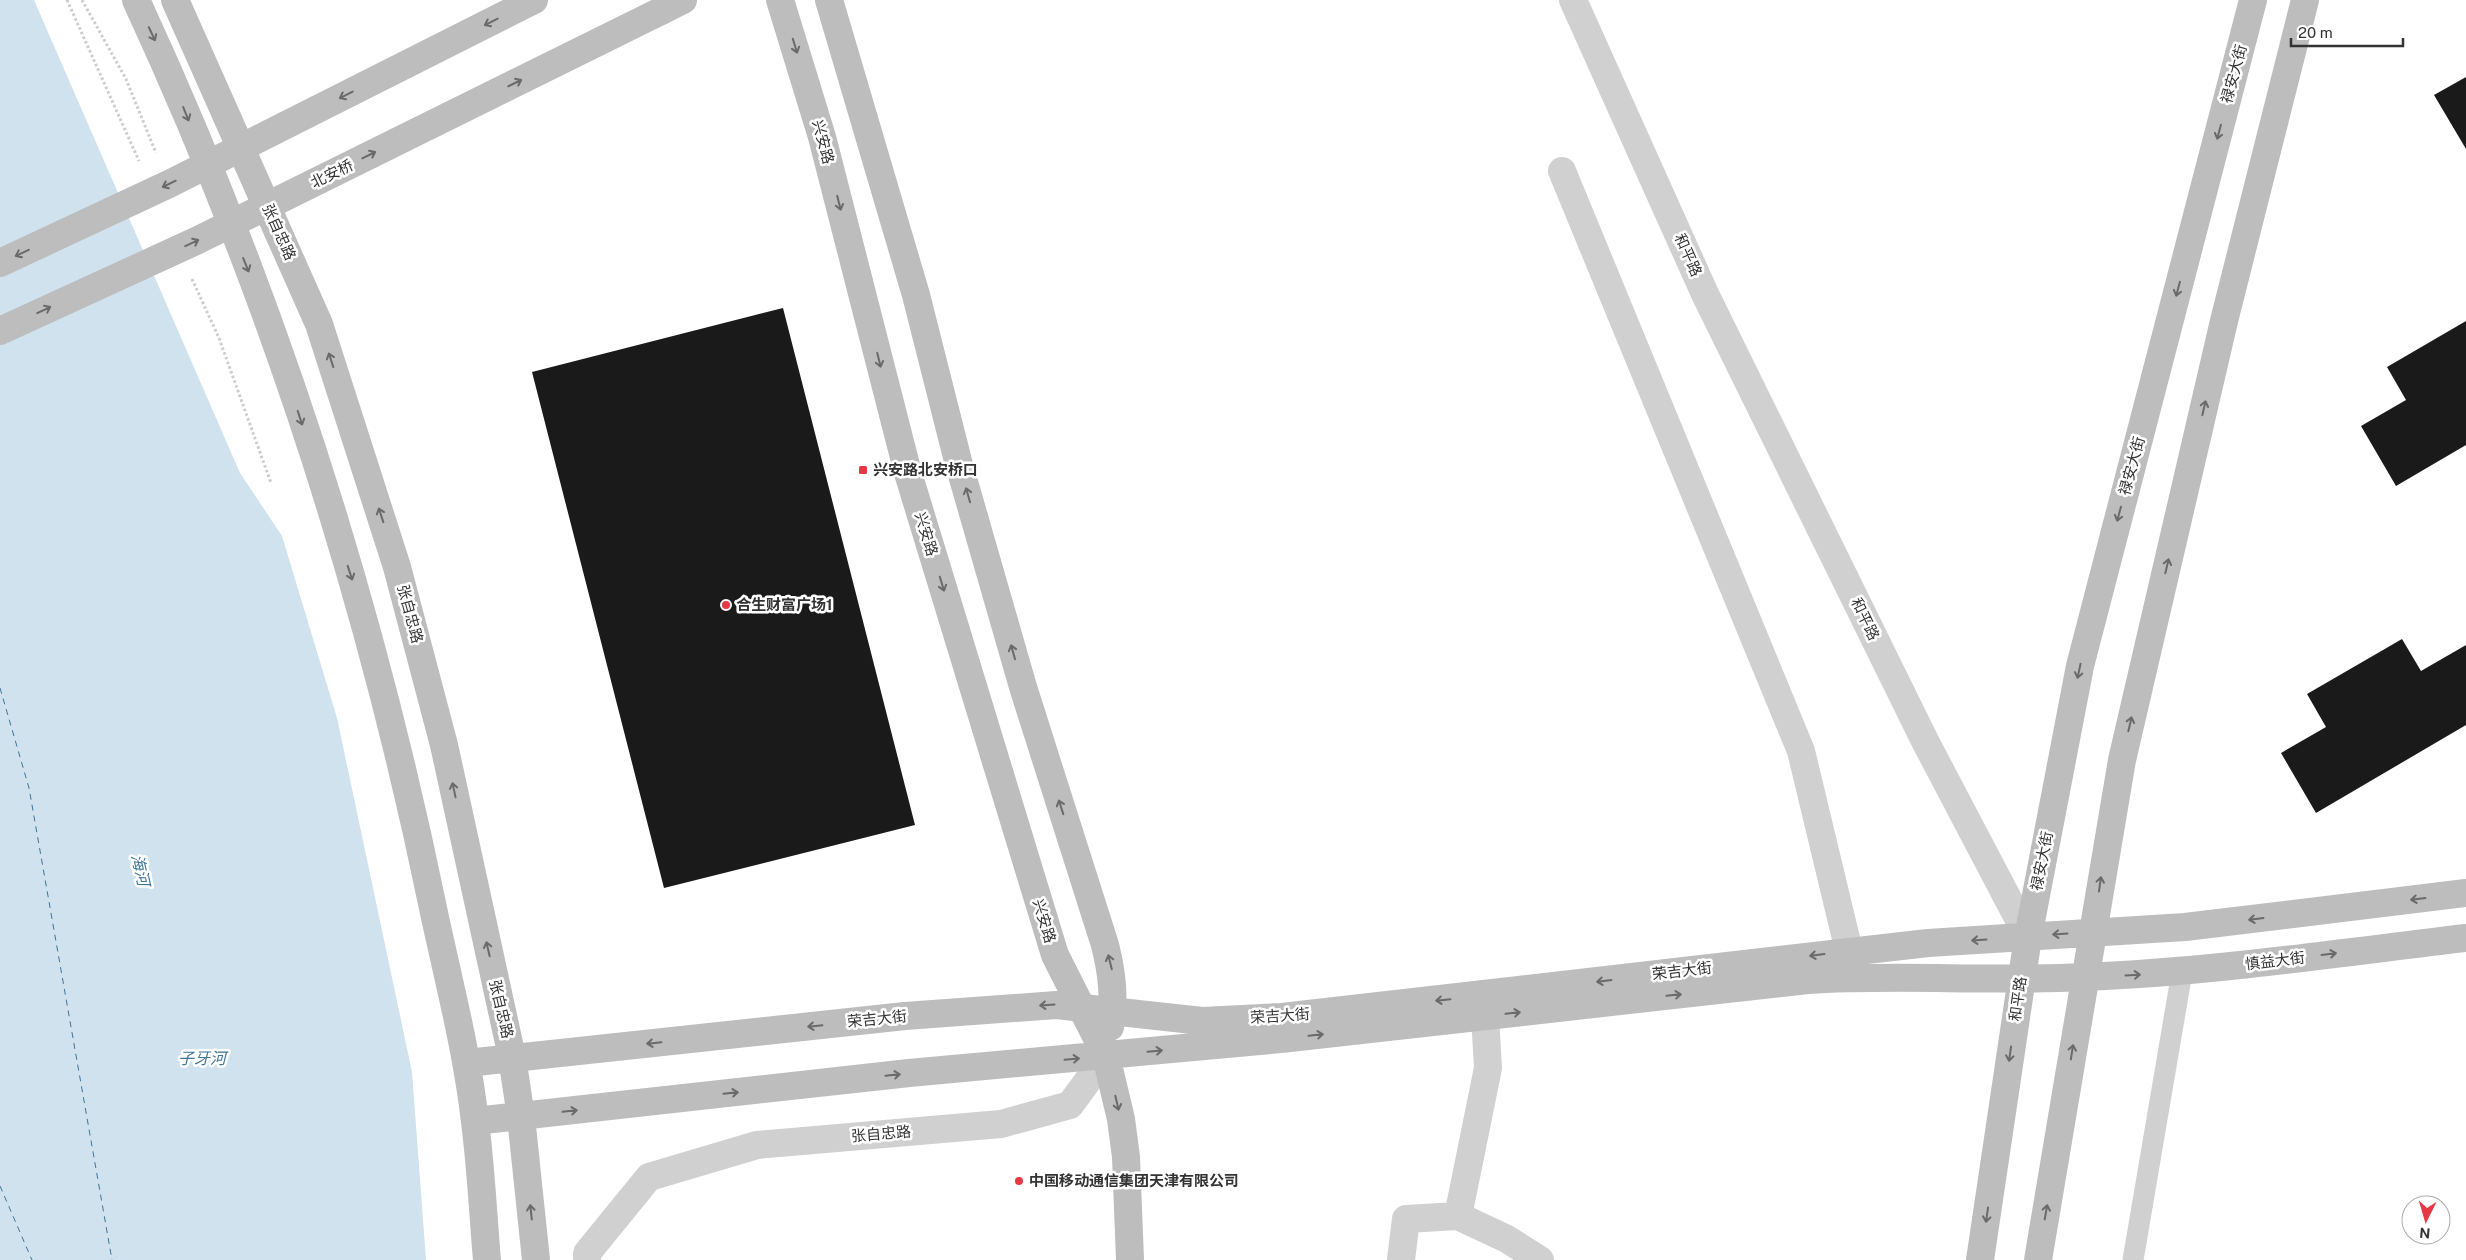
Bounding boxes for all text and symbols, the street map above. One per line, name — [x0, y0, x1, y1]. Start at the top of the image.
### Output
scale bar — [2291, 15, 2404, 47]
one-way arrow — [484, 18, 499, 27]
text: 20 m — [2298, 24, 2333, 41]
one-way arrow — [148, 26, 158, 41]
one-way arrow — [791, 38, 800, 54]
street label: 禄安大街 — [2218, 43, 2249, 105]
one-way arrow — [507, 78, 522, 87]
one-way arrow — [338, 90, 353, 100]
one-way arrow — [182, 106, 191, 121]
street label: 兴安路 — [809, 118, 838, 166]
one-way arrow — [2214, 123, 2223, 139]
one-way arrow — [361, 150, 376, 159]
street label: 北安桥 — [308, 156, 356, 191]
one-way arrow — [162, 179, 177, 189]
one-way arrow — [835, 194, 844, 210]
street label: 张自忠路 — [259, 201, 299, 263]
street label: 和平路 — [1672, 231, 1705, 279]
one-way arrow — [184, 238, 199, 247]
one-way arrow — [15, 248, 30, 258]
one-way arrow — [242, 257, 252, 272]
one-way arrow — [2173, 281, 2182, 297]
one-way arrow — [36, 305, 51, 315]
one-way arrow — [326, 352, 335, 368]
one-way arrow — [875, 352, 884, 368]
one-way arrow — [2200, 400, 2209, 416]
one-way arrow — [296, 410, 306, 426]
street label: 禄安大街 — [2116, 435, 2147, 497]
place label: 兴安路北安桥口 — [873, 461, 978, 478]
marker: 兴安路北安桥口 — [857, 464, 869, 476]
one-way arrow — [963, 488, 973, 504]
one-way arrow — [2114, 506, 2124, 522]
one-way arrow — [375, 507, 385, 523]
street label: 兴安路 — [912, 510, 941, 558]
one-way arrow — [2163, 559, 2172, 575]
one-way arrow — [346, 564, 356, 580]
one-way arrow — [937, 576, 947, 592]
street label: 张自忠路 — [395, 583, 426, 645]
street label: 和平路 — [1848, 595, 1883, 643]
place label: 合生财富广场1 — [736, 596, 832, 613]
marker: 合生财富广场1 — [720, 599, 732, 611]
one-way arrow — [1007, 644, 1017, 660]
one-way arrow — [2074, 663, 2083, 679]
one-way arrow — [2126, 717, 2135, 733]
one-way arrow — [449, 782, 458, 798]
one-way arrow — [1056, 799, 1065, 815]
street label: 禄安大街 — [2027, 830, 2056, 892]
water label: 海河 — [128, 852, 154, 891]
one-way arrow — [2095, 876, 2105, 892]
one-way arrow — [2410, 894, 2426, 904]
street label: 兴安路 — [1030, 897, 1059, 945]
one-way arrow — [2249, 914, 2265, 924]
one-way arrow — [2053, 930, 2069, 939]
one-way arrow — [1971, 935, 1987, 944]
one-way arrow — [483, 941, 492, 957]
street label: 慎益大街 — [2244, 948, 2306, 973]
one-way arrow — [2321, 949, 2337, 959]
one-way arrow — [1810, 950, 1826, 960]
one-way arrow — [1105, 954, 1114, 970]
street label: 荣吉大街 — [1651, 958, 1713, 983]
one-way arrow — [2124, 970, 2140, 979]
street label: 和平路 — [2006, 975, 2029, 1022]
one-way arrow — [1596, 976, 1612, 986]
street label: 张自忠路 — [486, 978, 517, 1040]
one-way arrow — [1666, 990, 1682, 1000]
one-way arrow — [1435, 995, 1451, 1005]
one-way arrow — [1039, 1001, 1055, 1010]
street label: 荣吉大街 — [1249, 1005, 1310, 1026]
street label: 荣吉大街 — [846, 1007, 908, 1030]
one-way arrow — [1504, 1008, 1520, 1018]
one-way arrow — [808, 1021, 824, 1031]
one-way arrow — [1308, 1030, 1324, 1040]
one-way arrow — [646, 1038, 662, 1048]
one-way arrow — [2068, 1044, 2078, 1060]
one-way arrow — [1146, 1046, 1162, 1056]
one-way arrow — [2005, 1046, 2015, 1062]
water label: 子牙河 — [178, 1049, 229, 1068]
one-way arrow — [1064, 1054, 1080, 1063]
one-way arrow — [884, 1070, 900, 1080]
one-way arrow — [723, 1088, 739, 1098]
one-way arrow — [1113, 1095, 1122, 1111]
one-way arrow — [561, 1106, 577, 1116]
street label: 张自忠路 — [850, 1122, 912, 1145]
place label: 中国移动通信集团天津有限公司 — [1029, 1172, 1239, 1189]
marker: 中国移动通信集团天津有限公司 — [1013, 1175, 1025, 1187]
north arrow — [2401, 1195, 2451, 1245]
one-way arrow — [526, 1204, 536, 1220]
one-way arrow — [2042, 1204, 2052, 1220]
one-way arrow — [1982, 1207, 1992, 1223]
text: N — [2419, 1225, 2431, 1241]

